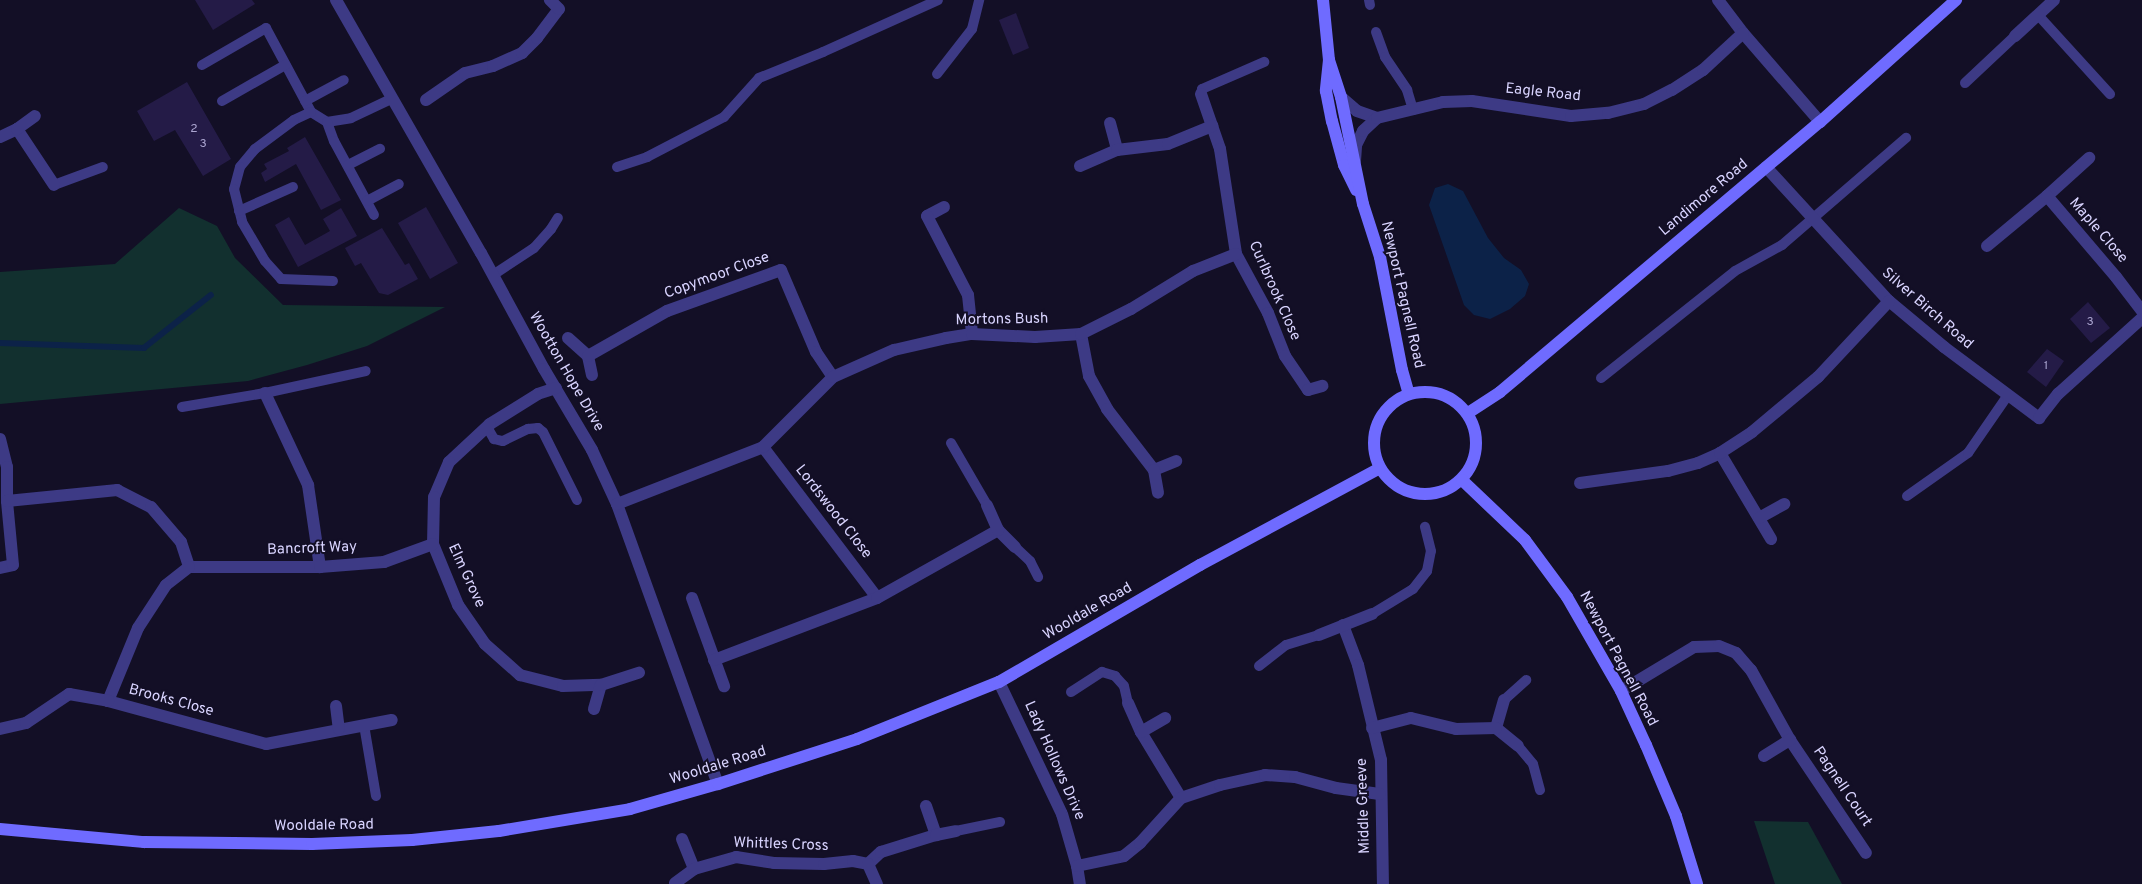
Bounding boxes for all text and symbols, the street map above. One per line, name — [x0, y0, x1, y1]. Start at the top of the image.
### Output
street label: Eagle Road — [1504, 80, 1582, 106]
house number: 2 — [190, 123, 198, 137]
house number: 3 — [199, 138, 207, 152]
street label: Landimore Road — [1656, 156, 1752, 240]
street label: Maple Close — [2065, 195, 2131, 267]
street label: Newport Pagnell Road — [1376, 220, 1428, 370]
street label: Curlbrook Close — [1244, 238, 1304, 344]
street label: Copymoor Close — [662, 249, 772, 303]
street label: Silver Birch Road — [1878, 264, 1976, 354]
street label: Wootton Hope Drive — [524, 309, 608, 435]
street label: Mortons Bush — [955, 310, 1049, 330]
house number: 3 — [2086, 316, 2094, 330]
house number: 1 — [2044, 360, 2048, 374]
street label: Lordswood Close — [791, 462, 875, 562]
street label: Bancroft Way — [267, 538, 357, 560]
street label: Elm Grove — [443, 541, 489, 611]
street label: Wooldale Road — [1040, 579, 1136, 645]
street label: Newport Pagnell Road — [1575, 588, 1661, 730]
street label: Brooks Close — [126, 681, 216, 721]
street label: Lady Hollows Drive — [1020, 699, 1088, 823]
street label: Wooldale Road — [668, 743, 768, 789]
street label: Pagnell Court — [1809, 744, 1875, 830]
street label: Middle Greeve — [1353, 758, 1375, 854]
street label: Wooldale Road — [274, 816, 374, 836]
street label: Whittles Cross — [733, 834, 829, 856]

